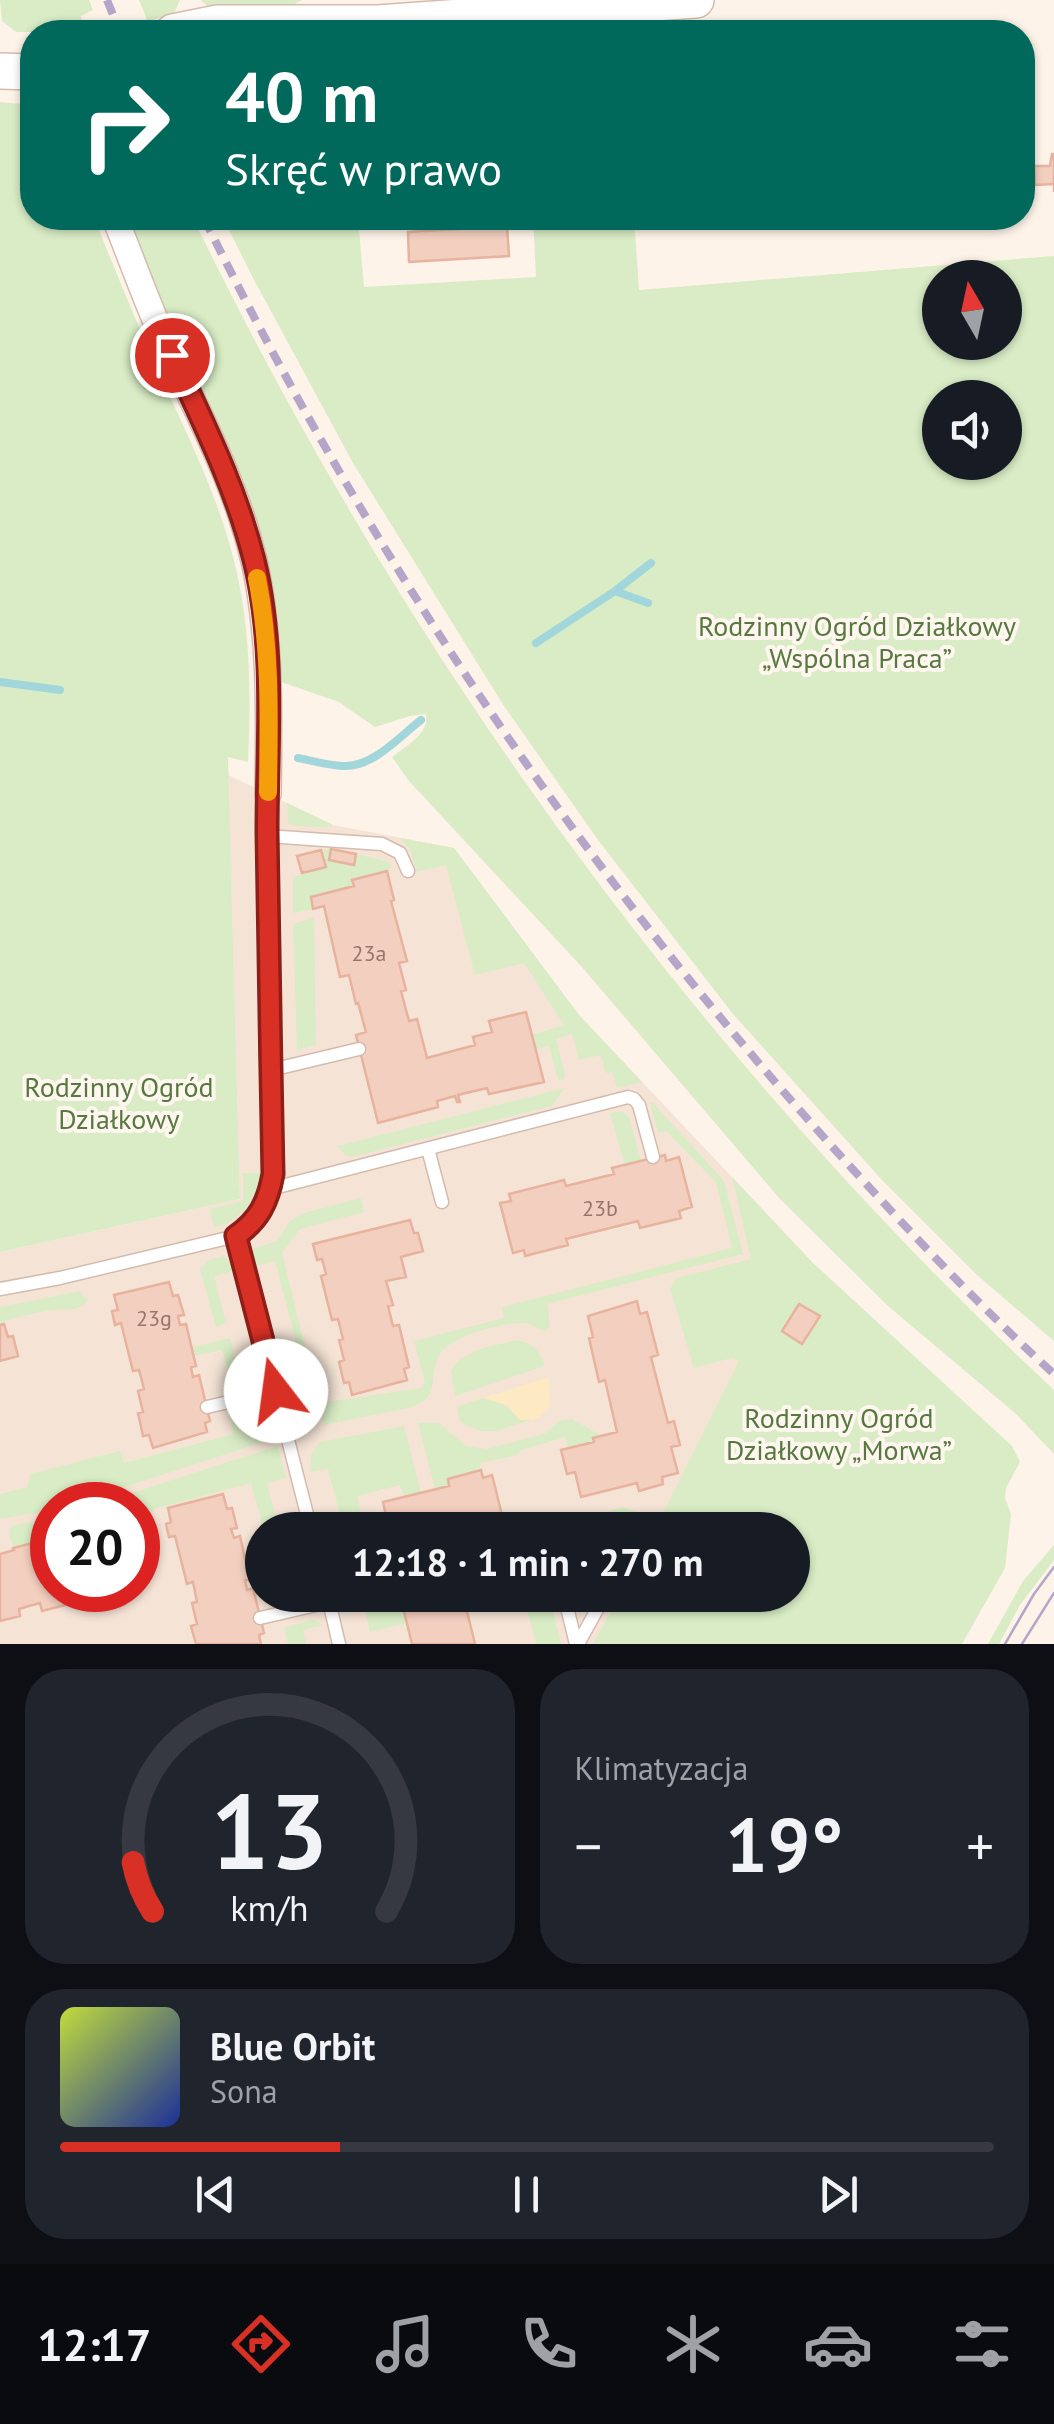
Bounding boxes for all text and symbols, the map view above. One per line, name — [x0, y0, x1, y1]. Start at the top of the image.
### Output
text: 40 m — [225, 51, 378, 141]
icon: right — [60, 60, 190, 190]
text: Skręć w prawo — [225, 139, 502, 197]
north arrow — [922, 260, 1022, 360]
map controls — [922, 260, 1022, 480]
pin — [130, 313, 215, 398]
icon: arrive — [145, 328, 200, 383]
button: sound — [922, 380, 1022, 480]
park label: Rodzinny Ogród Działkowy „Wspólna Praca” — [698, 607, 1016, 676]
house number: 23a — [352, 939, 386, 967]
park label: Rodzinny Ogród Działkowy — [24, 1068, 214, 1137]
house number: 23b — [582, 1194, 618, 1222]
house number: 23g — [136, 1304, 172, 1332]
position arrow — [224, 1339, 328, 1443]
park label: Rodzinny Ogród Działkowy „Morwa” — [726, 1399, 952, 1468]
speed limit sign: 20 — [30, 1482, 160, 1612]
text: 12:18 · 1 min · 270 m — [352, 1537, 703, 1586]
text: Klimatyzacja — [575, 1747, 748, 1789]
text: 13 — [211, 1763, 329, 1898]
text: 19° — [725, 1796, 843, 1893]
text: − — [575, 1810, 602, 1881]
text: + — [966, 1810, 994, 1881]
text: km/h — [231, 1885, 309, 1931]
text: Blue Orbit — [210, 2021, 375, 2070]
text: Sona — [210, 2070, 278, 2112]
icon: previous — [188, 2167, 243, 2222]
icon: pause — [499, 2167, 554, 2222]
icon: next — [811, 2167, 866, 2222]
icon: directions — [226, 2309, 296, 2379]
icon: music — [370, 2309, 440, 2379]
icon: phone — [514, 2309, 584, 2379]
icon: climate — [658, 2309, 728, 2379]
icon: car — [803, 2309, 873, 2379]
icon: filters — [947, 2309, 1017, 2379]
text: 12:17 — [37, 2315, 151, 2373]

